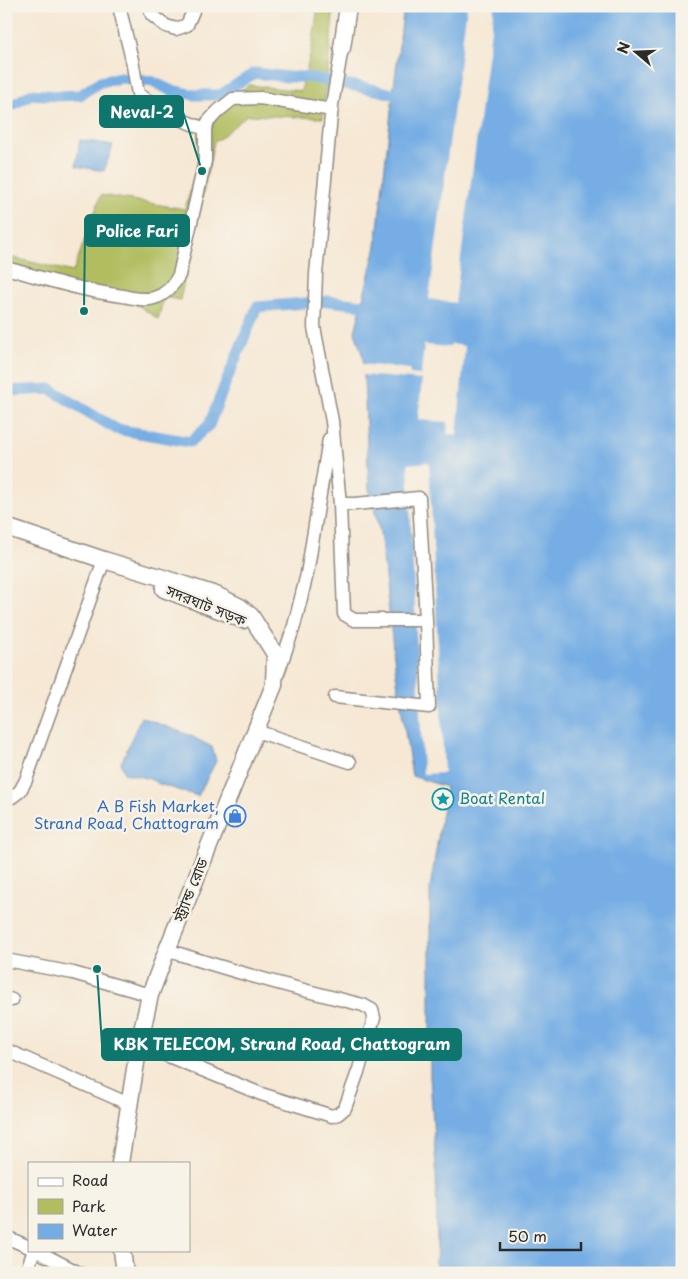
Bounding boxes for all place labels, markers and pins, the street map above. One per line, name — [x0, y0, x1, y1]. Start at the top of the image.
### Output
callout: Neval-2 — [100, 96, 183, 127]
callout: Police Fari — [85, 215, 189, 246]
place label: Boat Rental — [459, 786, 545, 809]
place icon: Boat Rental — [431, 787, 455, 811]
place label: A B Fish Market, Strand Road, Chattogram — [34, 794, 219, 834]
shop icon: A B Fish Market, Strand Road, Chattogram — [223, 804, 247, 828]
callout: KBK TELECOM, Strand Road, Chattogram — [102, 1029, 461, 1060]

